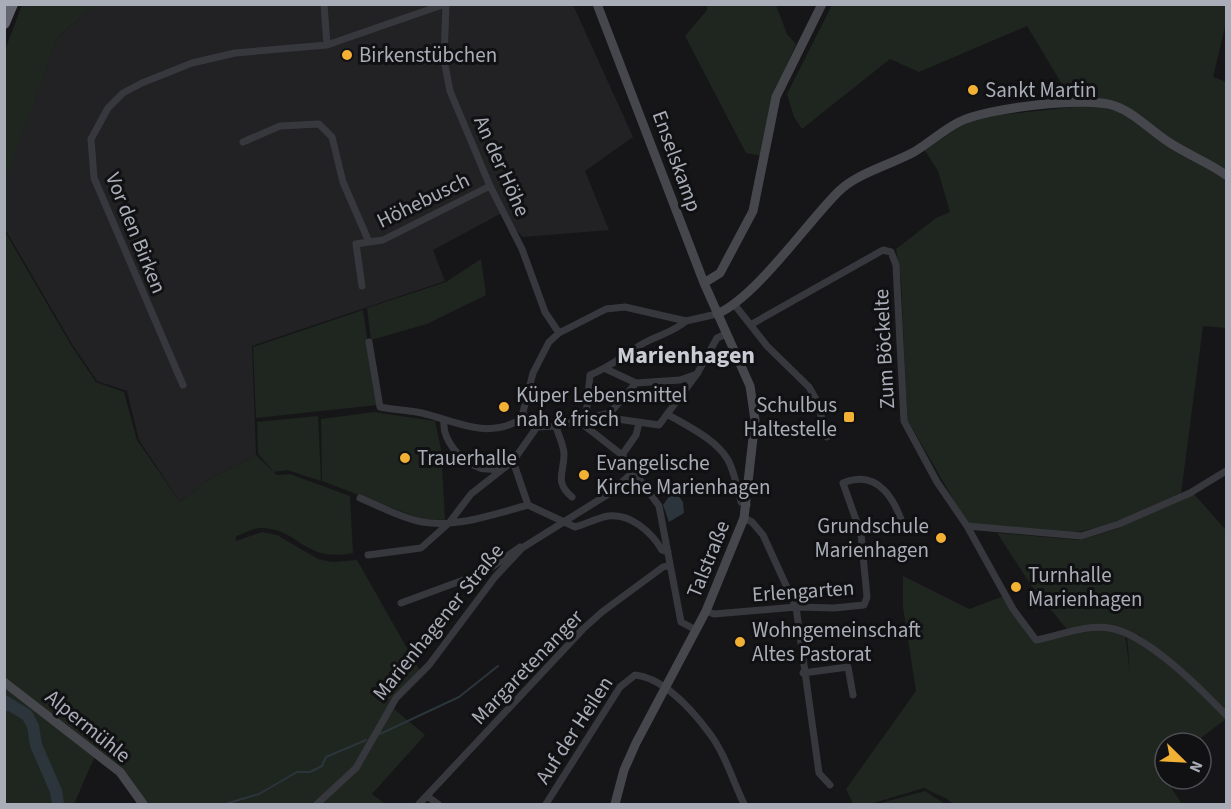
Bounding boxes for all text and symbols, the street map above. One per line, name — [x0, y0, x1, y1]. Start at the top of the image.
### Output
place label: Birkenstübchen — [359, 40, 497, 70]
marker: Birkenstübchen — [340, 48, 354, 62]
place label: Sankt Martin — [985, 75, 1096, 105]
marker: Sankt Martin — [966, 83, 980, 97]
street label: Enselskamp — [645, 106, 709, 216]
street label: An der Höhe — [466, 111, 538, 221]
street label: Höhebusch — [372, 165, 474, 235]
street label: Vor den Birken — [98, 168, 174, 298]
street label: Zum Böckelte — [866, 288, 902, 410]
district label: Marienhagen — [617, 338, 755, 373]
place label: Küper Lebensmittel nah & frisch — [516, 380, 687, 434]
place label: Schulbus Haltestelle — [743, 390, 837, 444]
marker: Küper Lebensmittel nah & frisch — [497, 400, 511, 414]
marker: Schulbus Haltestelle — [842, 410, 856, 424]
place label: Trauerhalle — [417, 443, 517, 473]
place label: Evangelische Kirche Marienhagen — [596, 448, 770, 502]
marker: Trauerhalle — [398, 451, 412, 465]
marker: Evangelische Kirche Marienhagen — [577, 468, 591, 482]
place label: Grundschule Marienhagen — [815, 511, 929, 565]
street label: Talstraße — [679, 516, 737, 602]
marker: Grundschule Marienhagen — [934, 531, 948, 545]
street label: Marienhagener Straße — [365, 537, 511, 707]
place label: Turnhalle Marienhagen — [1028, 560, 1142, 614]
street label: Erlengarten — [751, 572, 855, 610]
marker: Turnhalle Marienhagen — [1009, 580, 1023, 594]
street label: Margaretenanger — [464, 602, 590, 731]
place label: Wohngemeinschaft Altes Pastorat — [752, 615, 921, 669]
marker: Wohngemeinschaft Altes Pastorat — [733, 635, 747, 649]
street label: Auf der Heilen — [528, 670, 620, 790]
street label: Alpermühle — [39, 682, 137, 770]
north arrow — [1153, 731, 1213, 791]
text: N — [1184, 757, 1208, 776]

